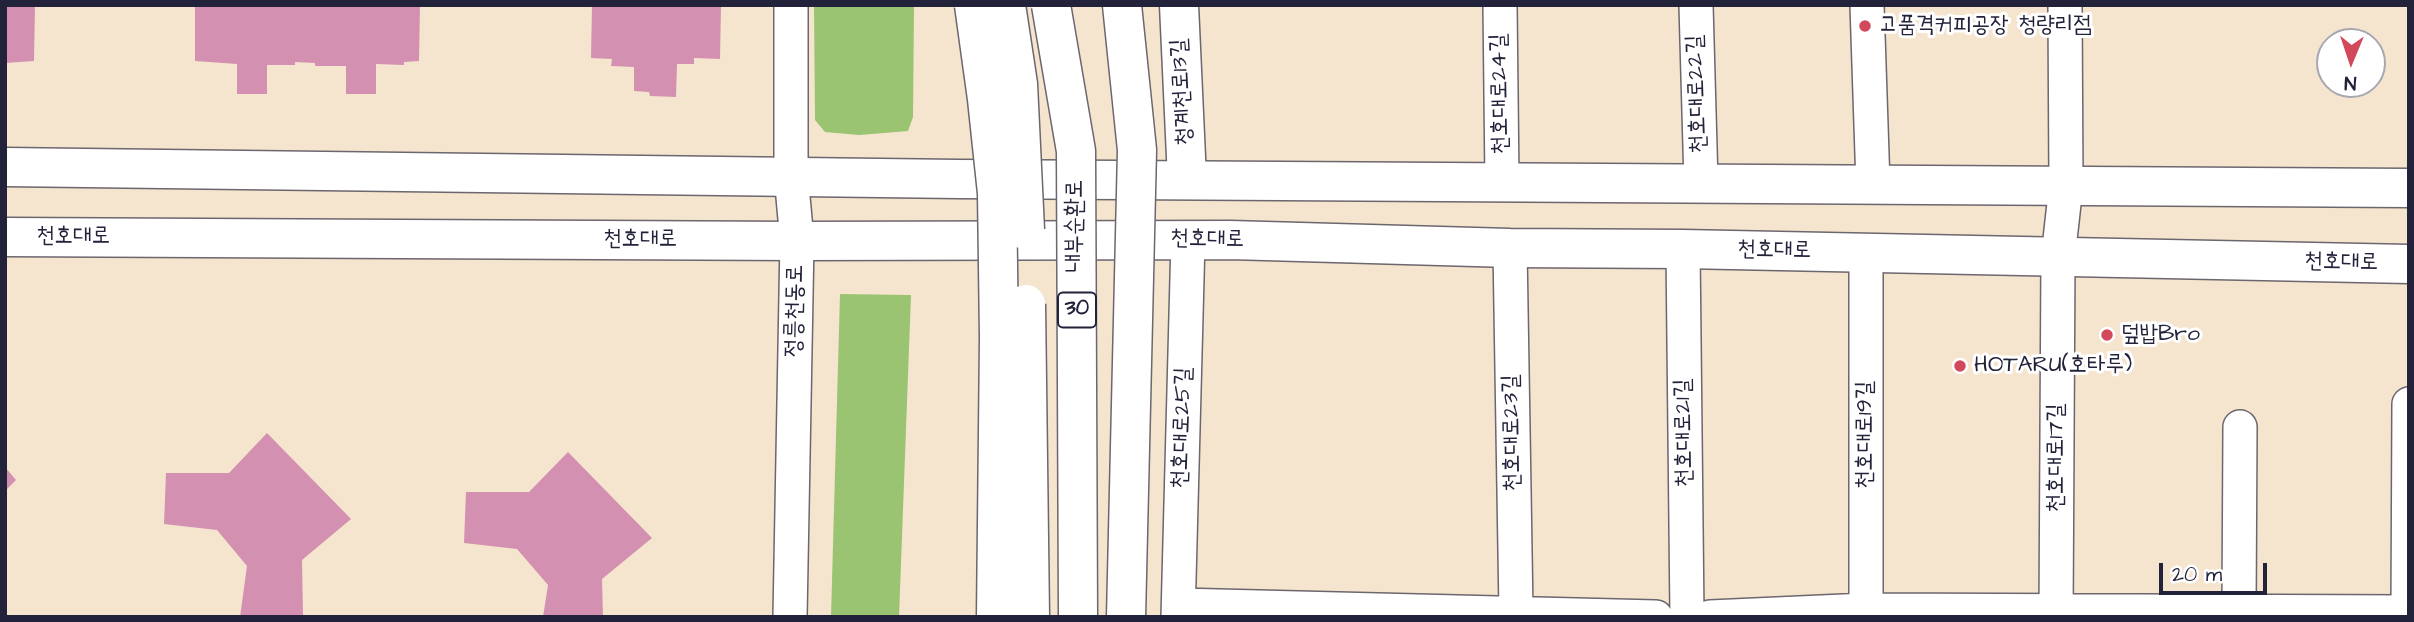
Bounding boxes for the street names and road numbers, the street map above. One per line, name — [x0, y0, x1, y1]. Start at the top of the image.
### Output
street label: 천호대로24길 — [1486, 33, 1516, 155]
street label: 천호대로22길 — [1682, 34, 1714, 154]
street label: 청계천로13길 — [1166, 38, 1200, 146]
street label: 내부순환로 — [1062, 180, 1090, 272]
street label: 천호대로 — [36, 223, 110, 251]
street label: 천호대로 — [603, 226, 677, 254]
street label: 천호대로 — [1170, 226, 1244, 254]
street label: 천호대로 — [1737, 237, 1811, 265]
street label: 천호대로 — [2304, 249, 2378, 277]
street label: 정릉천동로 — [781, 264, 811, 358]
road number: 30 — [1058, 292, 1096, 328]
street label: 천호대로25길 — [1167, 367, 1199, 489]
street label: 천호대로23길 — [1498, 374, 1528, 492]
street label: 천호대로21길 — [1670, 378, 1700, 488]
street label: 천호대로19길 — [1852, 381, 1880, 489]
street label: 천호대로17길 — [2043, 403, 2071, 513]

